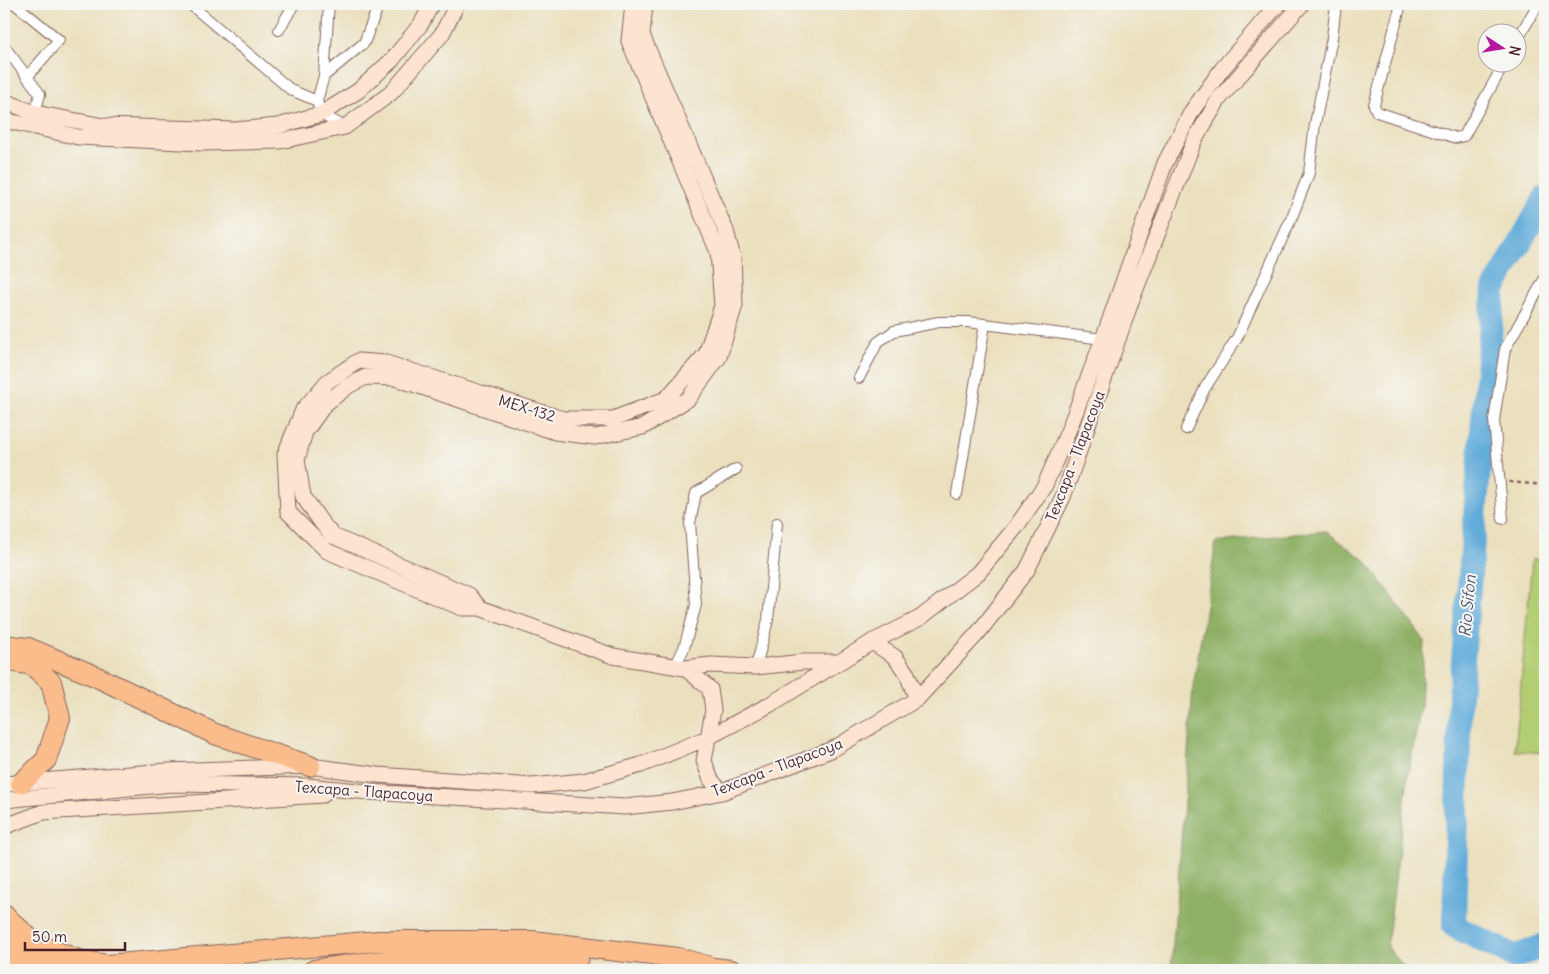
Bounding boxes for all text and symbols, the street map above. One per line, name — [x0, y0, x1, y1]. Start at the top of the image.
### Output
north arrow — [1476, 22, 1526, 72]
text: N — [1505, 44, 1525, 57]
street label: Texcapa - Tlapacoya — [1041, 388, 1109, 524]
street label: MEX-132 — [496, 390, 558, 426]
water label: Rio Sifon — [1454, 573, 1480, 638]
street label: Texcapa - Tlapacoya — [709, 733, 845, 801]
street label: Texcapa - Tlapacoya — [294, 777, 434, 805]
scale bar — [25, 919, 125, 951]
text: 50 m — [32, 927, 67, 946]

